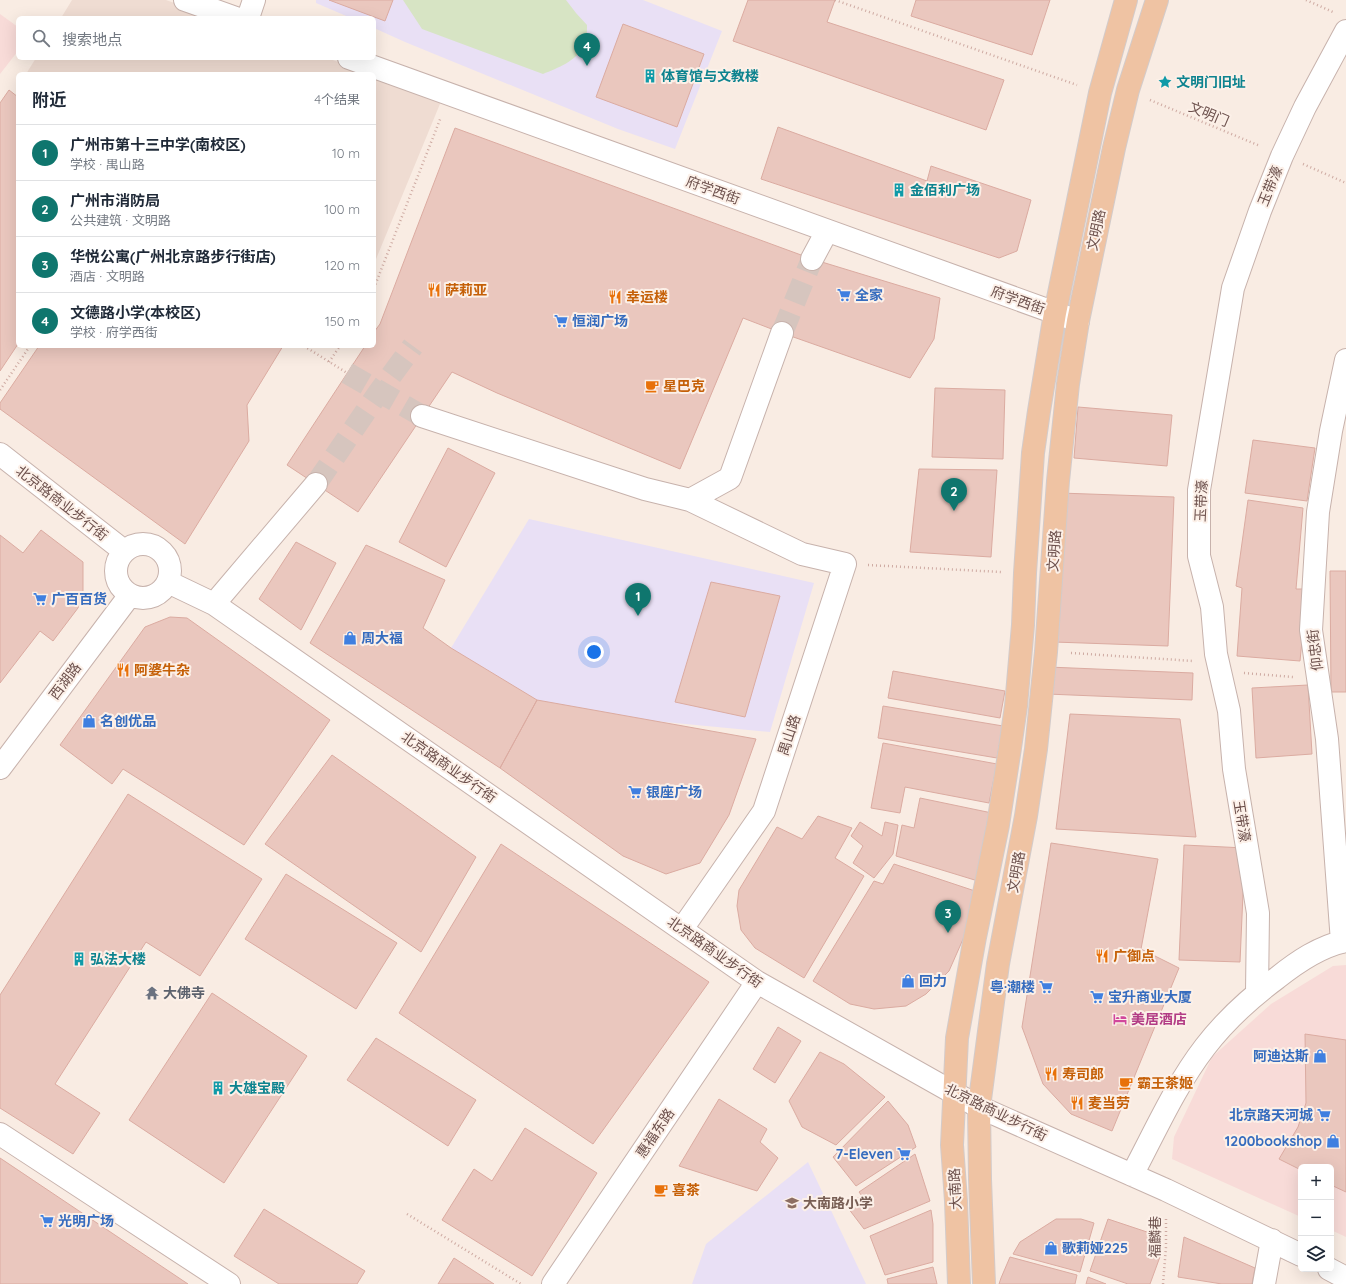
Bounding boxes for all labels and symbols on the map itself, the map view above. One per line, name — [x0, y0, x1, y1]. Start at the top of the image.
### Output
pin: 4 — [574, 33, 600, 66]
place label: 体育馆与文教楼 — [661, 67, 759, 85]
building icon: 体育馆与文教楼 — [642, 68, 658, 84]
place label: 文明门旧址 — [1176, 73, 1246, 91]
place icon: 文明门旧址 — [1157, 74, 1173, 90]
street label: 文明门 — [1186, 98, 1232, 130]
street label: 玉带濠 — [1254, 163, 1286, 209]
street label: 府学西街 — [684, 172, 742, 208]
place label: 金佰利广场 — [910, 181, 980, 199]
building icon: 金佰利广场 — [891, 182, 907, 198]
street label: 文明路 — [1083, 208, 1109, 252]
place label: 萨莉亚 — [445, 281, 487, 299]
restaurant icon: 萨莉亚 — [426, 282, 442, 298]
street label: 府学西街 — [989, 282, 1047, 318]
place label: 全家 — [855, 286, 883, 304]
supermarket icon: 全家 — [836, 287, 852, 303]
place label: 幸运楼 — [626, 288, 668, 306]
restaurant icon: 幸运楼 — [607, 289, 623, 305]
place label: 恒润广场 — [572, 312, 628, 330]
supermarket icon: 恒润广场 — [553, 313, 569, 329]
place label: 星巴克 — [663, 377, 705, 395]
cafe icon: 星巴克 — [644, 378, 660, 394]
street label: 北京路商业步行街 — [12, 461, 112, 545]
pin: 2 — [941, 478, 967, 511]
street label: 玉带濠 — [1191, 480, 1211, 522]
street label: 文明路 — [1044, 529, 1064, 573]
pin: 1 — [625, 583, 651, 616]
place label: 广百百货 — [51, 590, 107, 608]
supermarket icon: 广百百货 — [32, 591, 48, 607]
street label: 仰忠街 — [1304, 628, 1326, 672]
place label: 周大福 — [361, 629, 403, 647]
shop icon: 周大福 — [342, 630, 358, 646]
your location — [584, 642, 604, 662]
street label: 西湖路 — [45, 659, 85, 703]
place label: 阿婆牛杂 — [134, 661, 190, 679]
restaurant icon: 阿婆牛杂 — [115, 662, 131, 678]
place label: 名创优品 — [100, 712, 156, 730]
street label: 禺山路 — [774, 712, 804, 758]
shop icon: 名创优品 — [81, 713, 97, 729]
street label: 北京路商业步行街 — [398, 728, 500, 806]
place label: 银座广场 — [646, 783, 702, 801]
supermarket icon: 银座广场 — [627, 784, 643, 800]
street label: 玉带濠 — [1230, 799, 1254, 843]
street label: 文明路 — [1003, 850, 1029, 894]
pin: 3 — [935, 900, 961, 933]
street label: 北京路商业步行街 — [664, 913, 766, 991]
place label: 广御点 — [1113, 947, 1155, 965]
restaurant icon: 广御点 — [1094, 948, 1110, 964]
place label: 弘法大楼 — [90, 950, 146, 968]
building icon: 弘法大楼 — [71, 951, 87, 967]
place label: 回力 — [919, 972, 947, 990]
shop icon: 回力 — [900, 973, 916, 989]
place label: 粤·潮楼 — [990, 978, 1035, 996]
supermarket icon: 粤·潮楼 — [1038, 979, 1054, 995]
place label: 大佛寺 — [163, 984, 205, 1002]
temple icon: 大佛寺 — [144, 985, 160, 1001]
place label: 宝升商业大厦 — [1108, 988, 1192, 1006]
supermarket icon: 宝升商业大厦 — [1089, 989, 1105, 1005]
place label: 美居酒店 — [1131, 1010, 1187, 1028]
hotel icon: 美居酒店 — [1112, 1011, 1128, 1027]
place label: 阿迪达斯 — [1253, 1047, 1309, 1065]
shop icon: 阿迪达斯 — [1312, 1048, 1328, 1064]
place label: 寿司郎 — [1062, 1065, 1104, 1083]
restaurant icon: 寿司郎 — [1043, 1066, 1059, 1082]
place label: 霸王茶姬 — [1137, 1074, 1193, 1092]
cafe icon: 霸王茶姬 — [1118, 1075, 1134, 1091]
place label: 大雄宝殿 — [229, 1079, 285, 1097]
street label: 北京路商业步行街 — [942, 1079, 1050, 1145]
building icon: 大雄宝殿 — [210, 1080, 226, 1096]
place label: 麦当劳 — [1088, 1094, 1130, 1112]
restaurant icon: 麦当劳 — [1069, 1095, 1085, 1111]
street label: 惠福东路 — [632, 1105, 678, 1161]
place label: 北京路天河城 — [1229, 1106, 1313, 1124]
supermarket icon: 北京路天河城 — [1316, 1107, 1332, 1123]
place label: 1200bookshop — [1225, 1132, 1322, 1150]
shop icon: 1200bookshop — [1325, 1133, 1341, 1149]
place label: 7-Eleven — [836, 1145, 893, 1163]
supermarket icon: 7-Eleven — [896, 1146, 912, 1162]
street label: 大南路 — [945, 1168, 965, 1210]
place label: 喜茶 — [672, 1181, 700, 1199]
cafe icon: 喜茶 — [653, 1182, 669, 1198]
place label: 大南路小学 — [803, 1194, 873, 1212]
school or university icon: 大南路小学 — [784, 1195, 800, 1211]
place label: 光明广场 — [58, 1212, 114, 1230]
supermarket icon: 光明广场 — [39, 1213, 55, 1229]
street label: 福麟巷 — [1146, 1216, 1164, 1258]
place label: 歌莉娅225 — [1062, 1239, 1128, 1257]
shop icon: 歌莉娅225 — [1043, 1240, 1059, 1256]

